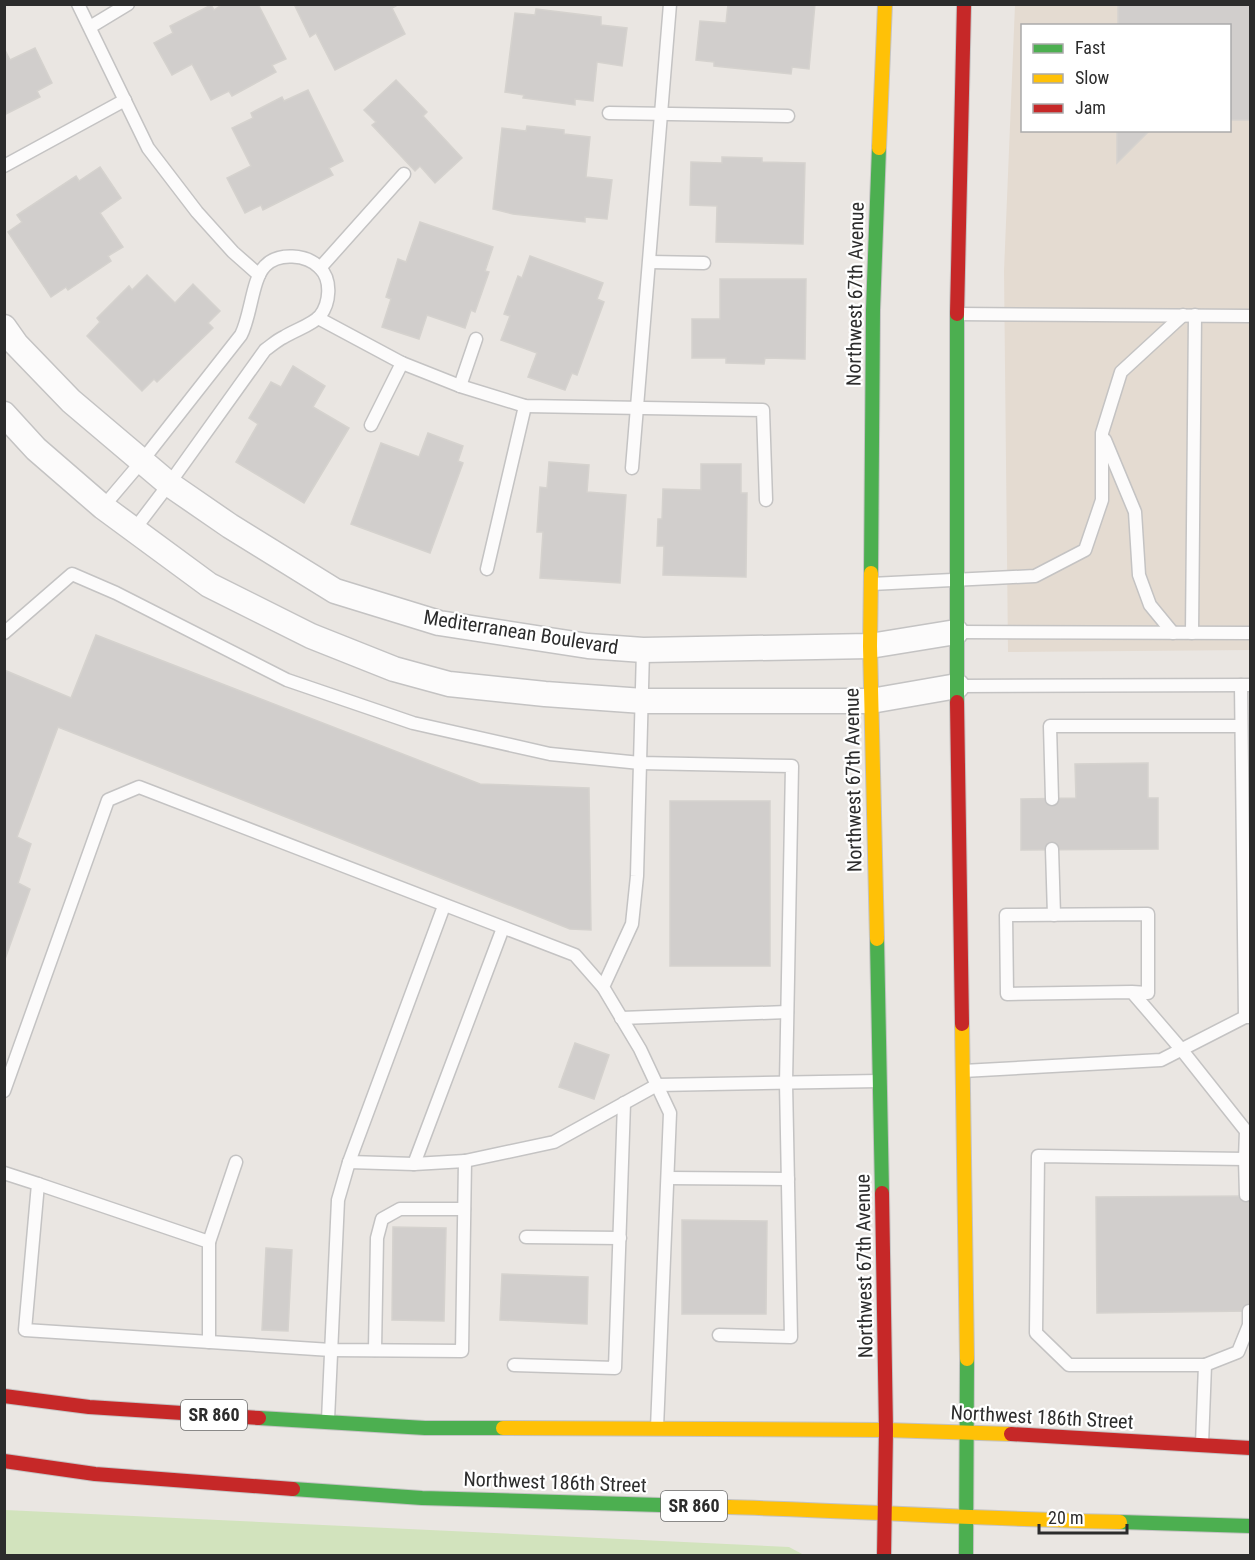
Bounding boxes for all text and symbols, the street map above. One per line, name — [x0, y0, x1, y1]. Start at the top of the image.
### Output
legend — [1021, 24, 1231, 132]
text: Fast — [1075, 37, 1106, 58]
text: Slow — [1075, 67, 1110, 88]
text: Jam — [1075, 97, 1106, 118]
street label: Northwest 67th Avenue — [841, 202, 869, 386]
street label: Mediterranean Boulevard — [422, 605, 620, 659]
street label: Northwest 67th Avenue — [839, 688, 867, 872]
street label: Northwest 67th Avenue — [850, 1174, 878, 1358]
road number: SR 860 — [181, 1400, 247, 1430]
street label: Northwest 186th Street — [950, 1400, 1134, 1434]
street label: Northwest 186th Street — [463, 1467, 647, 1497]
road number: SR 860 — [661, 1491, 727, 1521]
scale bar — [1039, 1497, 1128, 1535]
text: 20 m — [1048, 1507, 1083, 1528]

